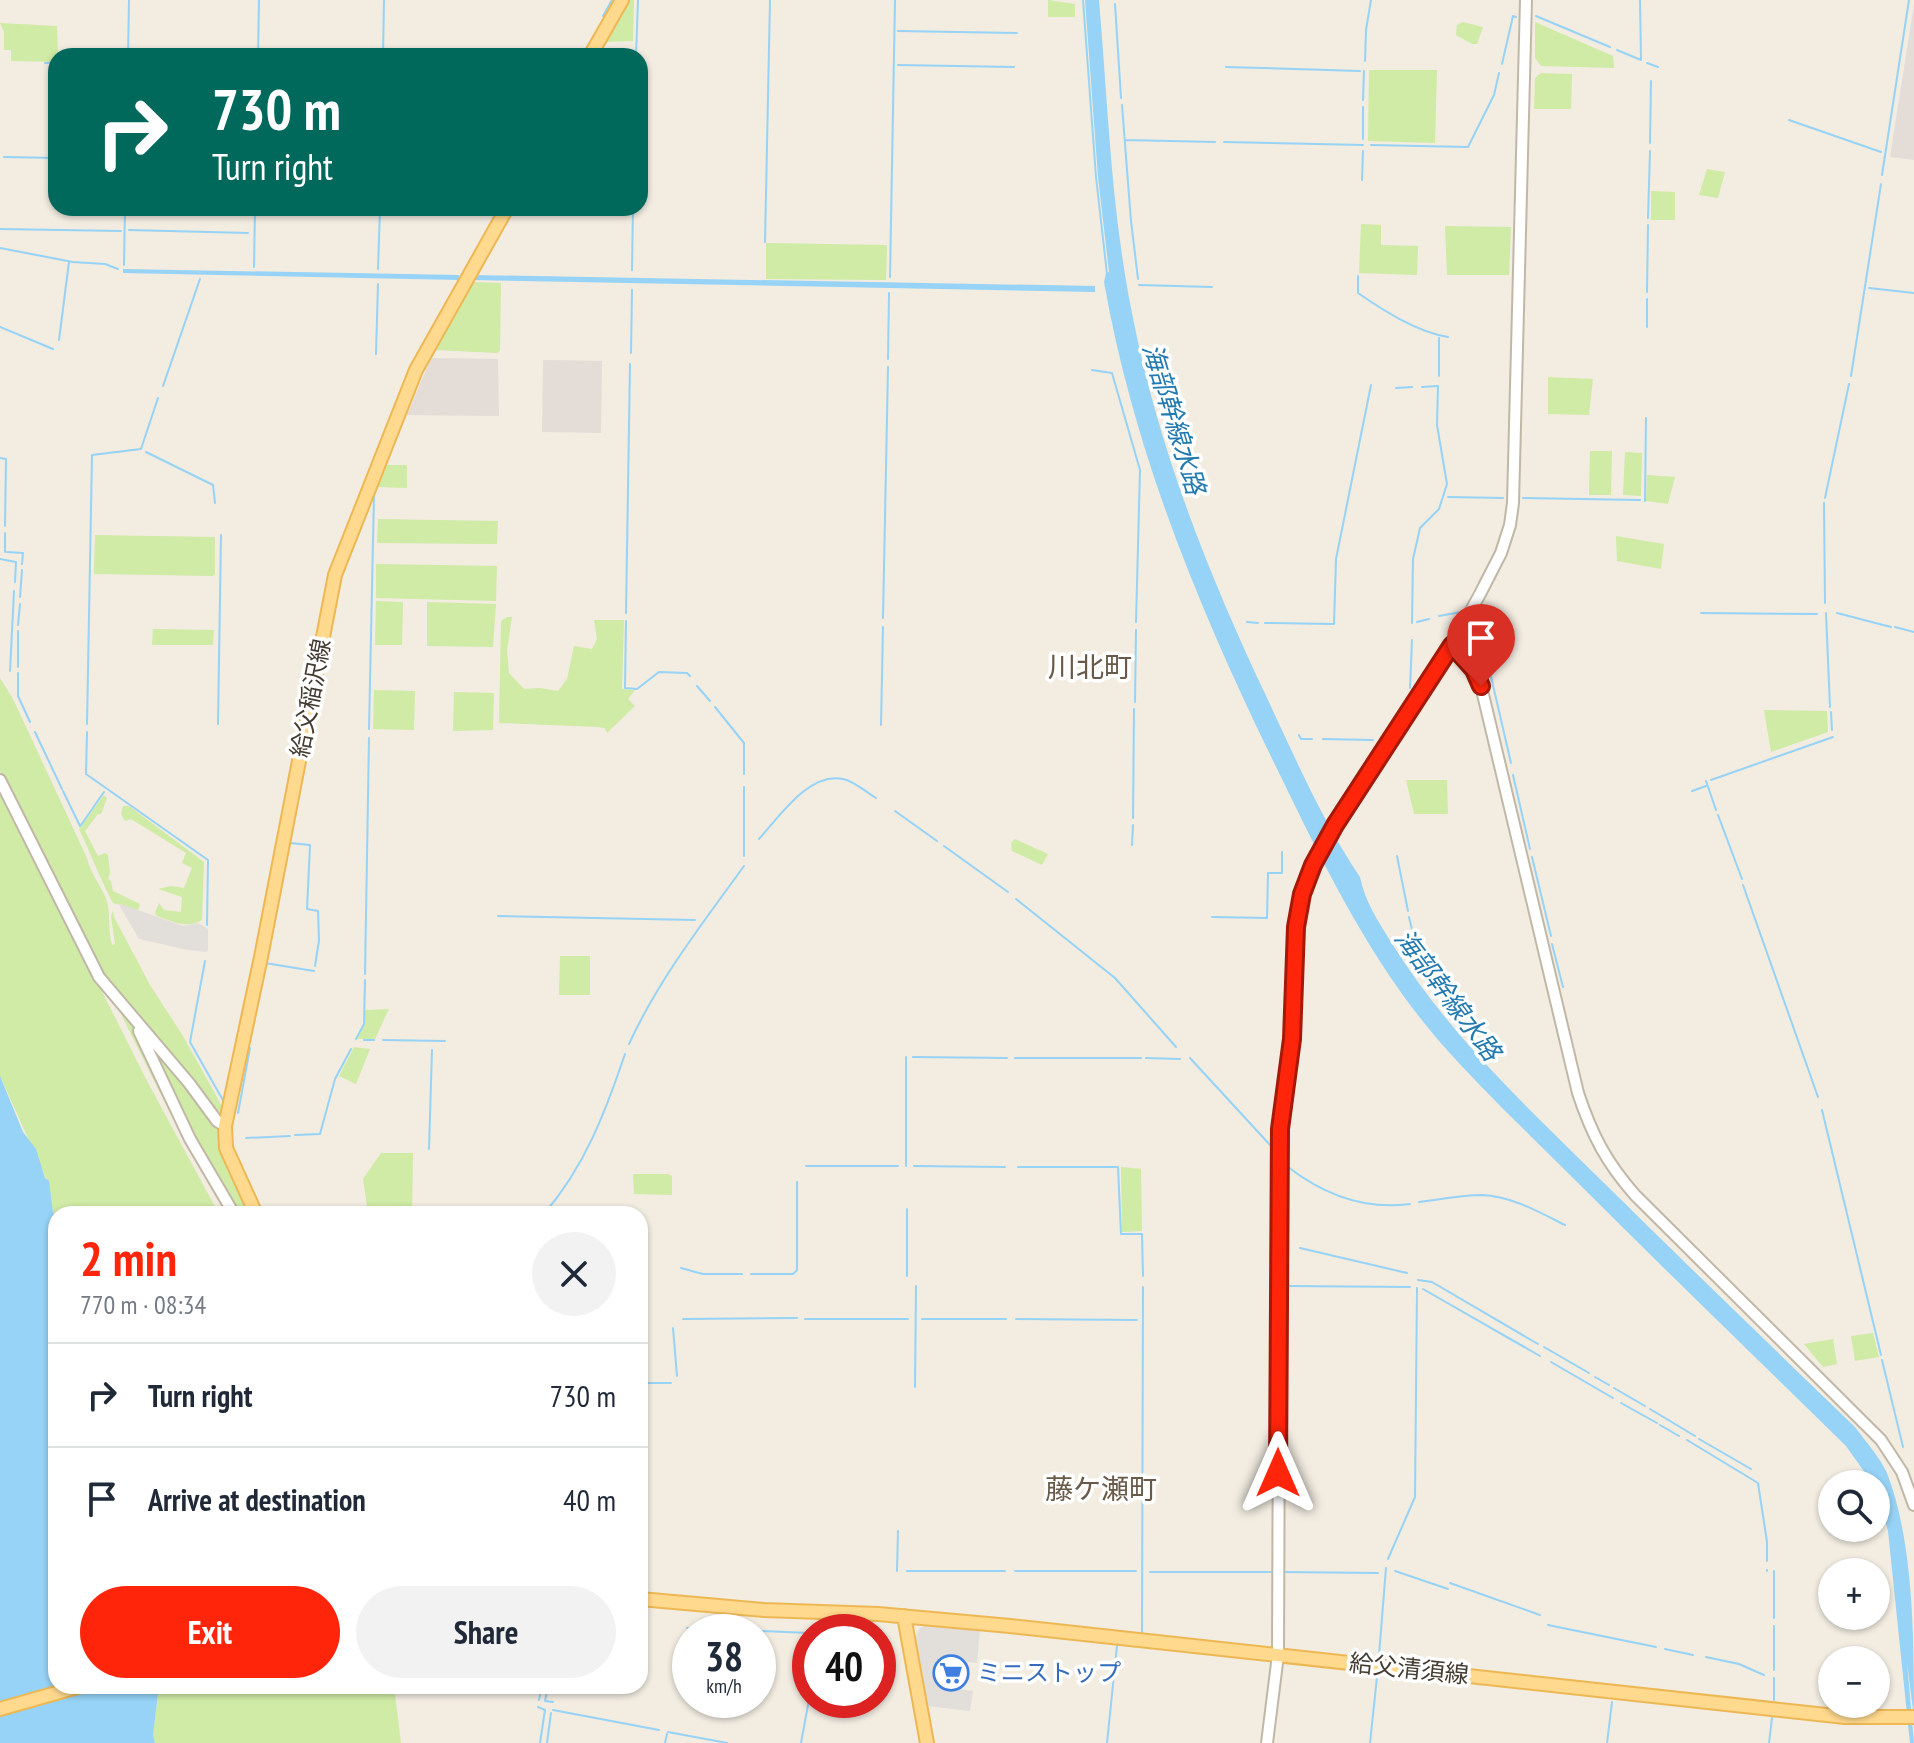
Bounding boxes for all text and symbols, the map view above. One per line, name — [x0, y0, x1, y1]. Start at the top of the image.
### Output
text: 730 m — [212, 73, 341, 145]
icon: right — [80, 80, 184, 184]
text: Turn right — [212, 143, 333, 190]
water label: 海部幹線水路 — [1136, 339, 1214, 500]
pin — [1447, 604, 1515, 686]
icon: arrive — [1459, 616, 1503, 660]
street label: 給父稲沢線 — [284, 636, 337, 760]
district label: 川北町 — [1048, 648, 1132, 685]
water label: 海部幹線水路 — [1388, 922, 1510, 1069]
text: 2 min — [80, 1227, 177, 1289]
button: close — [532, 1232, 616, 1316]
text: 770 m · 08:34 — [80, 1288, 206, 1321]
icon: right — [80, 1373, 124, 1417]
text: Turn right — [148, 1376, 252, 1415]
text: 730 m — [550, 1376, 616, 1415]
position arrow — [1236, 1431, 1320, 1515]
district label: 藤ケ瀬町 — [1045, 1470, 1157, 1507]
map controls — [1818, 1470, 1890, 1718]
button: search — [1818, 1470, 1890, 1542]
icon: arrive — [80, 1477, 124, 1521]
text: Arrive at destination — [148, 1480, 366, 1519]
text: 40 m — [563, 1480, 616, 1519]
button: + — [1818, 1558, 1890, 1630]
button: Exit — [80, 1586, 340, 1678]
button: Share — [356, 1586, 616, 1678]
speed limit sign: 40 — [792, 1614, 896, 1718]
text: 38 — [705, 1630, 743, 1682]
button: − — [1818, 1646, 1890, 1718]
street label: 給父清須線 — [1348, 1647, 1470, 1690]
supermarket icon: ミニストップ — [932, 1654, 970, 1692]
place label: ミニストップ — [977, 1657, 1121, 1688]
text: km/h — [706, 1673, 742, 1699]

